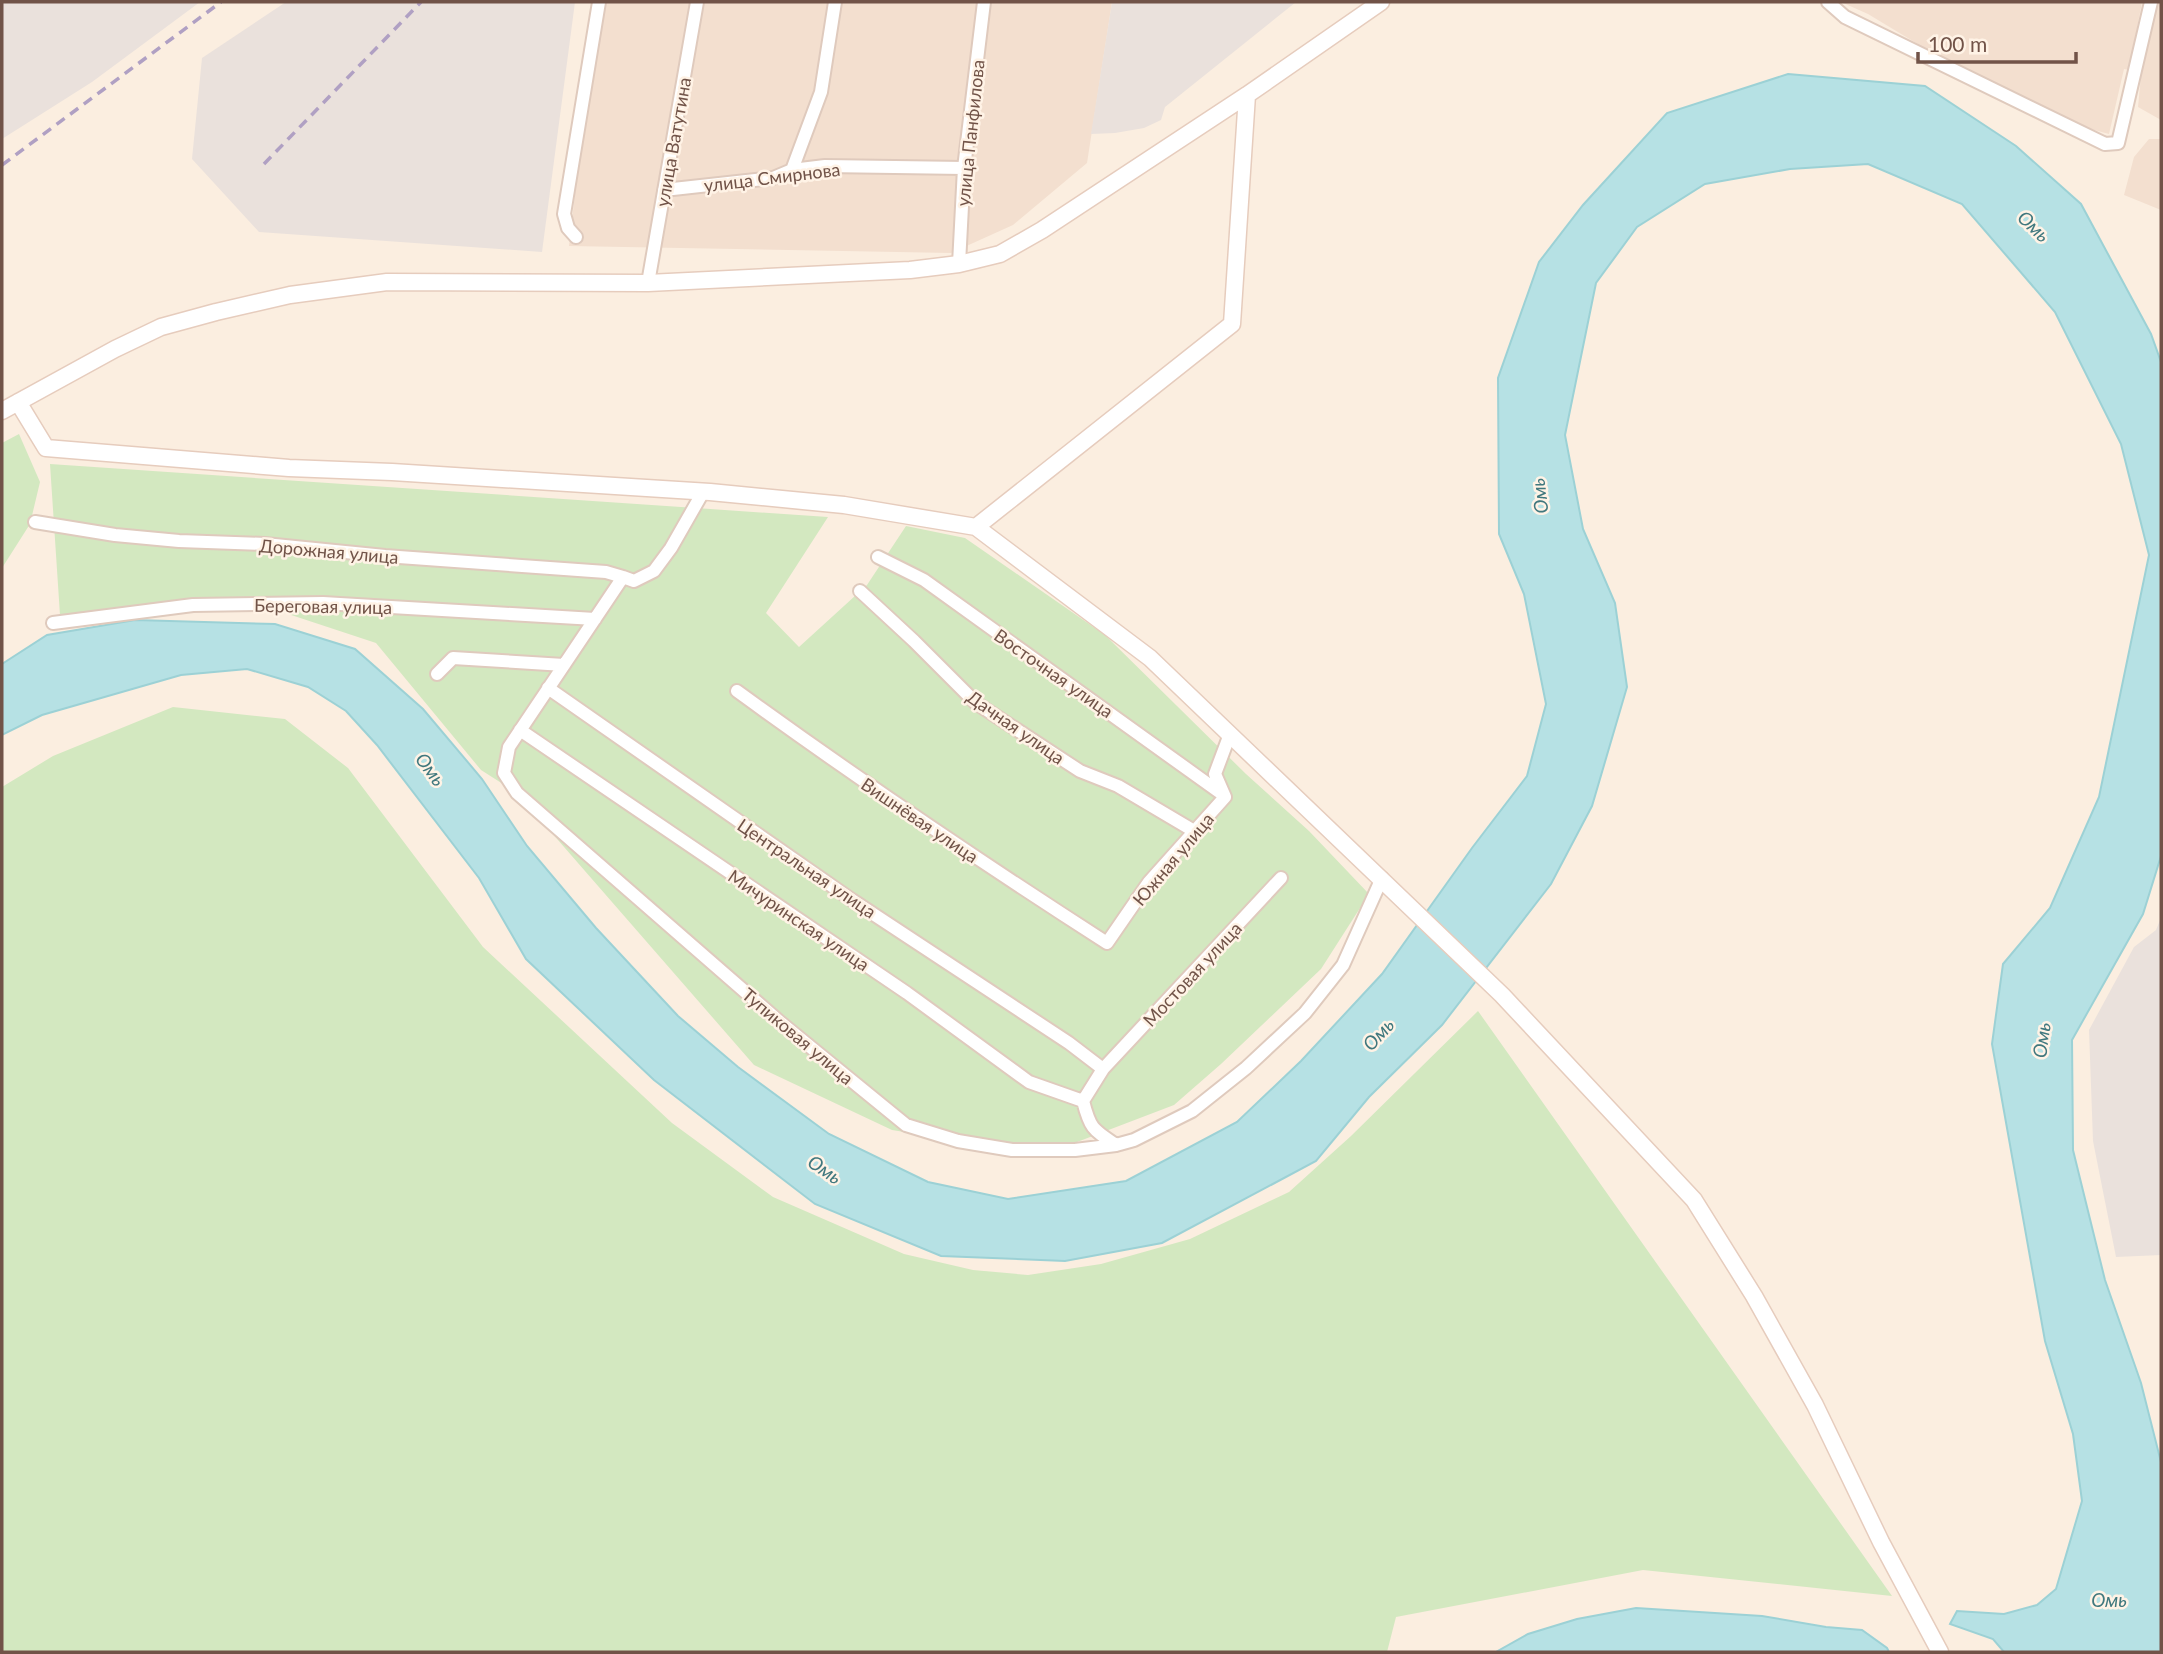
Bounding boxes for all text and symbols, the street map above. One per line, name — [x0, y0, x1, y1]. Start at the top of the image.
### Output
scale bar — [1918, 21, 2076, 65]
text: 100 m — [1928, 31, 1987, 56]
street label: улица Панфилова — [951, 58, 989, 208]
street label: улица Ватутина — [651, 76, 695, 208]
street label: улица Смирнова — [703, 158, 841, 196]
water label: Омь — [2013, 205, 2055, 247]
water label: Омь — [1525, 477, 1553, 515]
street label: Дорожная улица — [258, 534, 400, 568]
street label: Береговая улица — [254, 594, 392, 618]
street label: Восточная улица — [990, 624, 1118, 722]
street label: Дачная улица — [963, 685, 1069, 769]
water label: Омь — [411, 748, 451, 790]
street label: Вишнёвая улица — [857, 773, 983, 867]
street label: Южная улица — [1128, 808, 1218, 910]
street label: Центральная улица — [734, 814, 880, 922]
street label: Мичуринская улица — [724, 865, 874, 975]
street label: Мостовая улица — [1138, 917, 1246, 1031]
street label: Тупиковая улица — [738, 983, 858, 1089]
water label: Омь — [1357, 1013, 1399, 1055]
water label: Омь — [2027, 1021, 2055, 1059]
water label: Омь — [804, 1149, 846, 1189]
water label: Омь — [2091, 1588, 2127, 1611]

